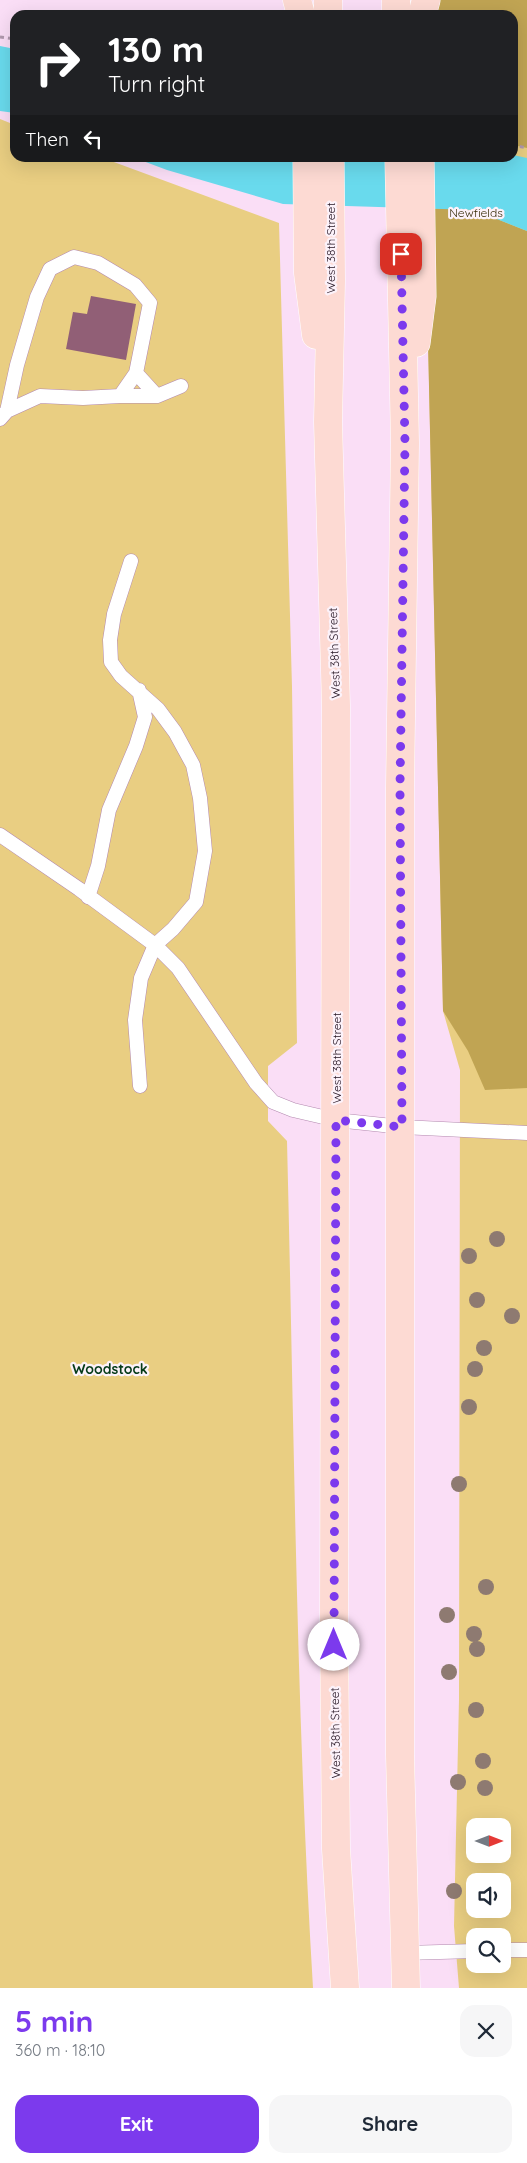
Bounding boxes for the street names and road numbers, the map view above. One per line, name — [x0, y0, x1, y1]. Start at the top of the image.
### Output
street label: West 38th Street — [323, 203, 338, 293]
street label: West 38th Street — [325, 607, 343, 699]
street label: West 38th Street — [329, 1013, 344, 1103]
street label: West 38th Street — [327, 1687, 343, 1779]

